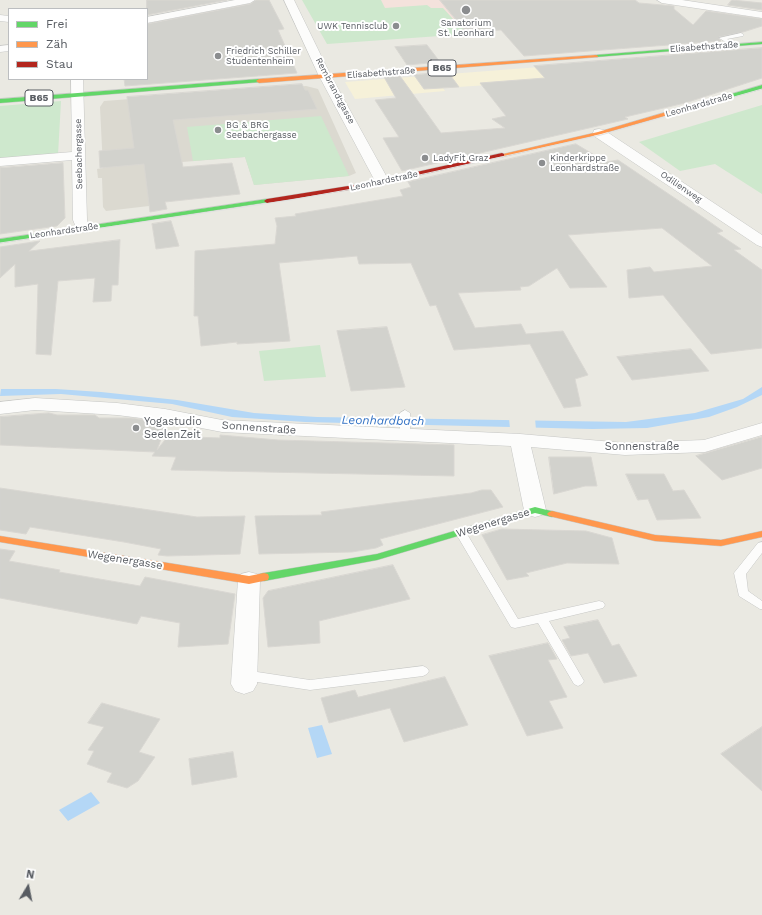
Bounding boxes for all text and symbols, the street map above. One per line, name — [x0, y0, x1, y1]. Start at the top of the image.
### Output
marker: Sanatorium St. Leonhard — [460, 4, 472, 16]
legend — [8, 8, 148, 80]
text: Frei — [46, 17, 68, 31]
place label: Sanatorium St. Leonhard — [438, 18, 494, 39]
place label: UWK Tennisclub — [317, 21, 388, 31]
marker: UWK Tennisclub — [391, 21, 401, 31]
text: Zäh — [46, 37, 68, 51]
street label: Elisabethstraße — [669, 39, 739, 55]
place label: Friedrich Schiller Studentenheim — [226, 46, 301, 67]
marker: Friedrich Schiller Studentenheim — [213, 51, 223, 61]
street label: Rembrandtgasse — [313, 56, 357, 126]
text: Stau — [46, 57, 73, 71]
road number: B65 — [428, 60, 456, 76]
street label: Elisabethstraße — [346, 65, 416, 81]
road number: B65 — [25, 90, 53, 106]
street label: Leonhardstraße — [664, 90, 734, 120]
street label: Seebachergasse — [73, 119, 85, 189]
place label: BG & BRG Seebachergasse — [226, 120, 297, 141]
marker: BG & BRG Seebachergasse — [213, 125, 223, 135]
marker: LadyFit Graz — [420, 153, 430, 163]
place label: LadyFit Graz — [433, 153, 488, 163]
place label: Kinderkrippe Leonhardstraße — [550, 153, 619, 174]
marker: Kinderkrippe Leonhardstraße — [537, 158, 547, 168]
street label: Leonhardstraße — [349, 169, 419, 193]
street label: Odilienweg — [658, 169, 704, 205]
street label: Leonhardstraße — [29, 221, 99, 241]
water label: Leonhardbach — [341, 413, 425, 429]
place label: Yogastudio SeelenZeit — [144, 415, 202, 441]
street label: Sonnenstraße — [221, 419, 297, 437]
marker: Yogastudio SeelenZeit — [131, 423, 141, 433]
street label: Sonnenstraße — [605, 440, 679, 454]
street label: Wegenergasse — [455, 506, 531, 540]
street label: Wegenergasse — [86, 548, 164, 572]
north arrow — [8, 867, 48, 907]
text: N — [25, 868, 35, 882]

